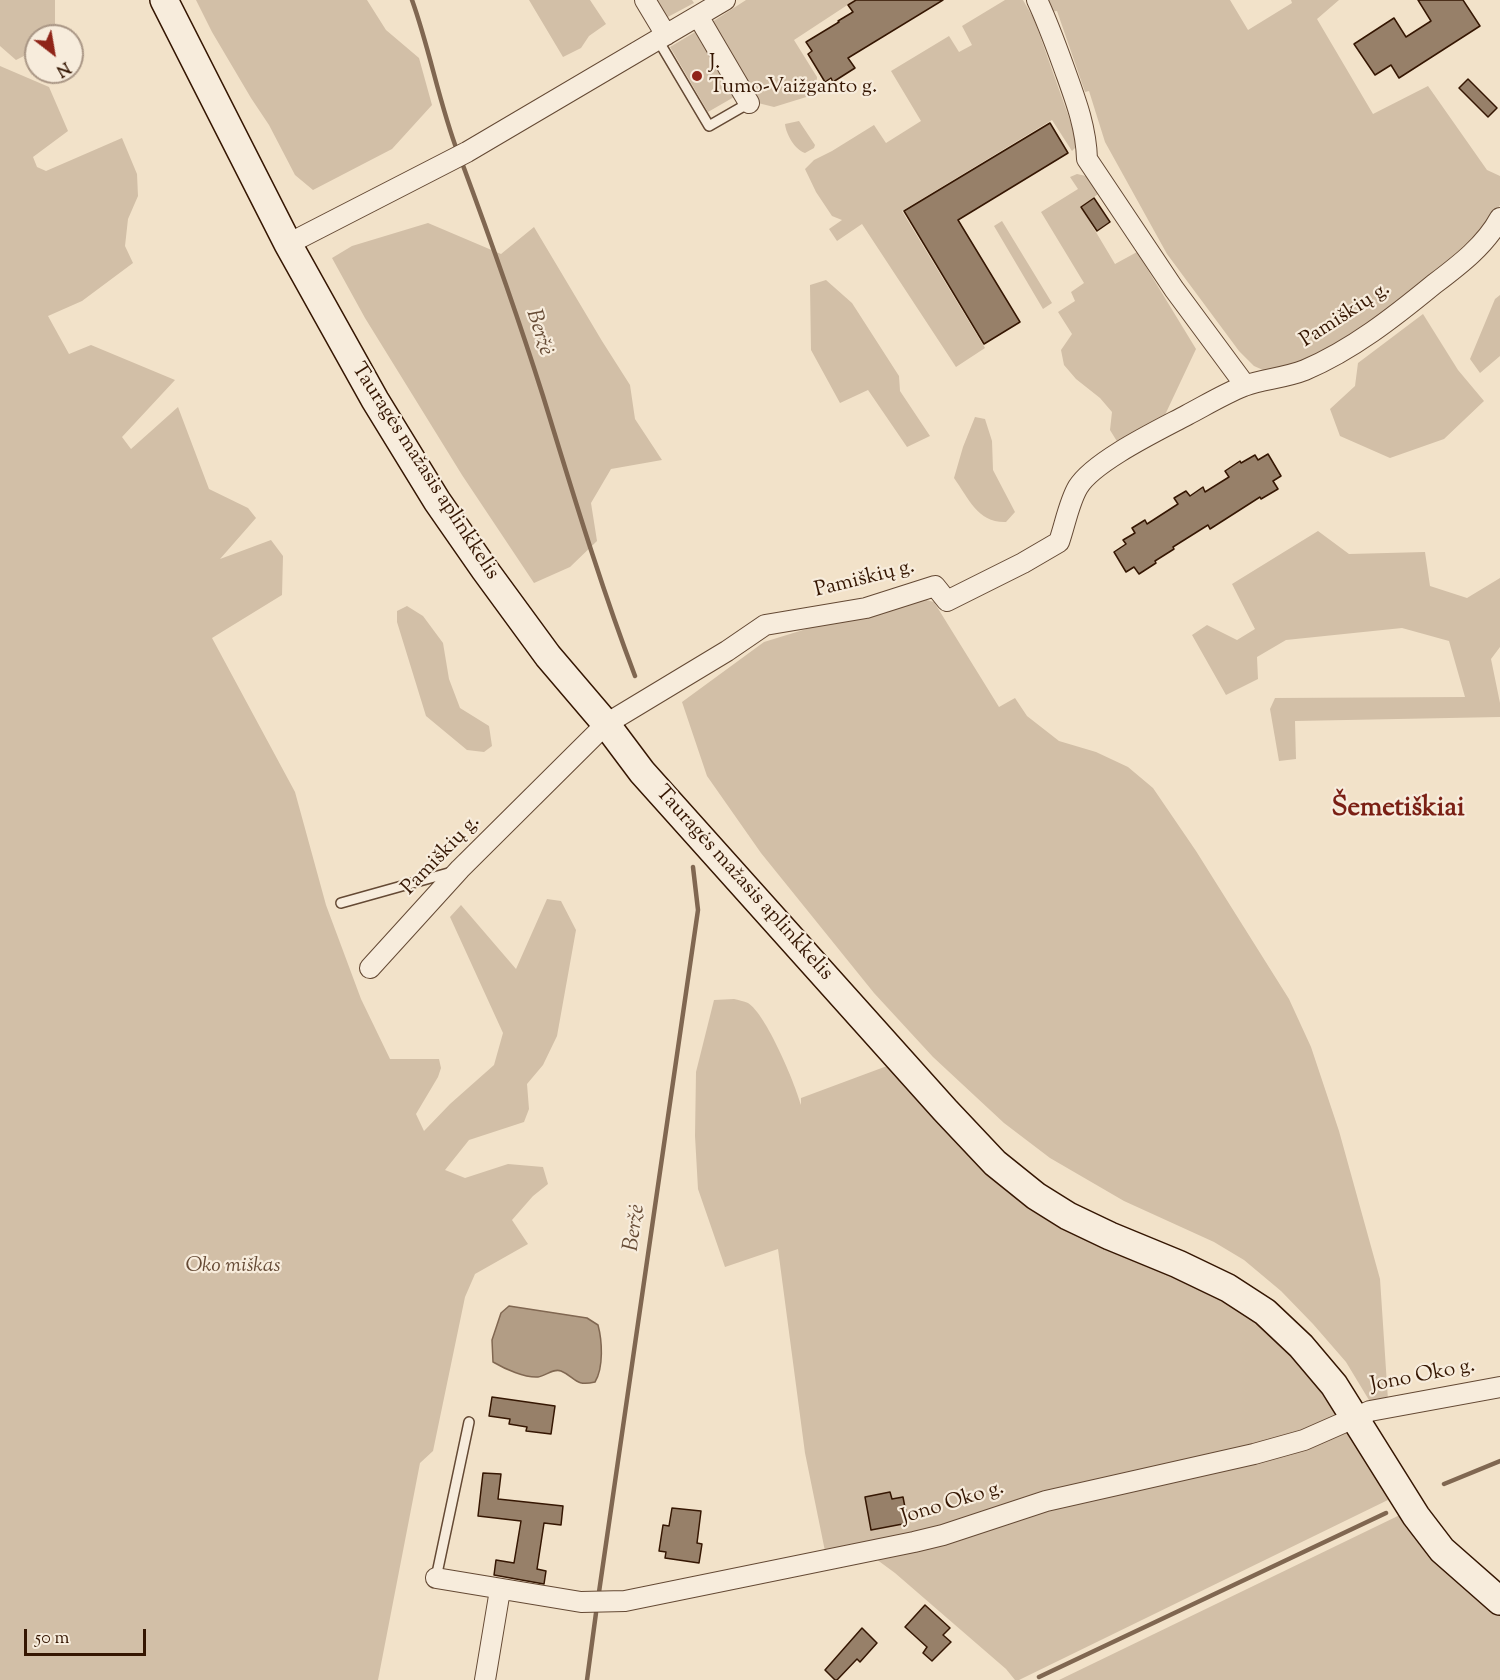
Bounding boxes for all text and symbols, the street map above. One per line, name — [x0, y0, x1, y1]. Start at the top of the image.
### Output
north arrow — [24, 24, 84, 84]
place label: J. Tumo-Vaižganto g. — [709, 51, 877, 101]
text: N — [51, 55, 74, 81]
marker: J. Tumo-Vaižganto g. — [690, 69, 704, 83]
street label: Pamiškių g. — [1296, 278, 1396, 354]
water label: Beržė — [518, 307, 558, 359]
street label: Tauragės mažasis aplinkkelis — [344, 359, 504, 585]
street label: Pamiškių g. — [812, 555, 918, 605]
street label: Tauragės mažasis aplinkkelis — [649, 781, 837, 987]
district label: Šemetiškiai — [1331, 794, 1465, 826]
street label: Pamiškių g. — [397, 810, 487, 902]
water label: Beržė — [620, 1203, 652, 1253]
park label: Oko miškas — [185, 1254, 281, 1280]
street label: Jono Oko g. — [1368, 1354, 1478, 1400]
street label: Jono Oko g. — [899, 1476, 1007, 1532]
scale bar — [27, 1617, 148, 1655]
text: 50 m — [35, 1626, 69, 1652]

